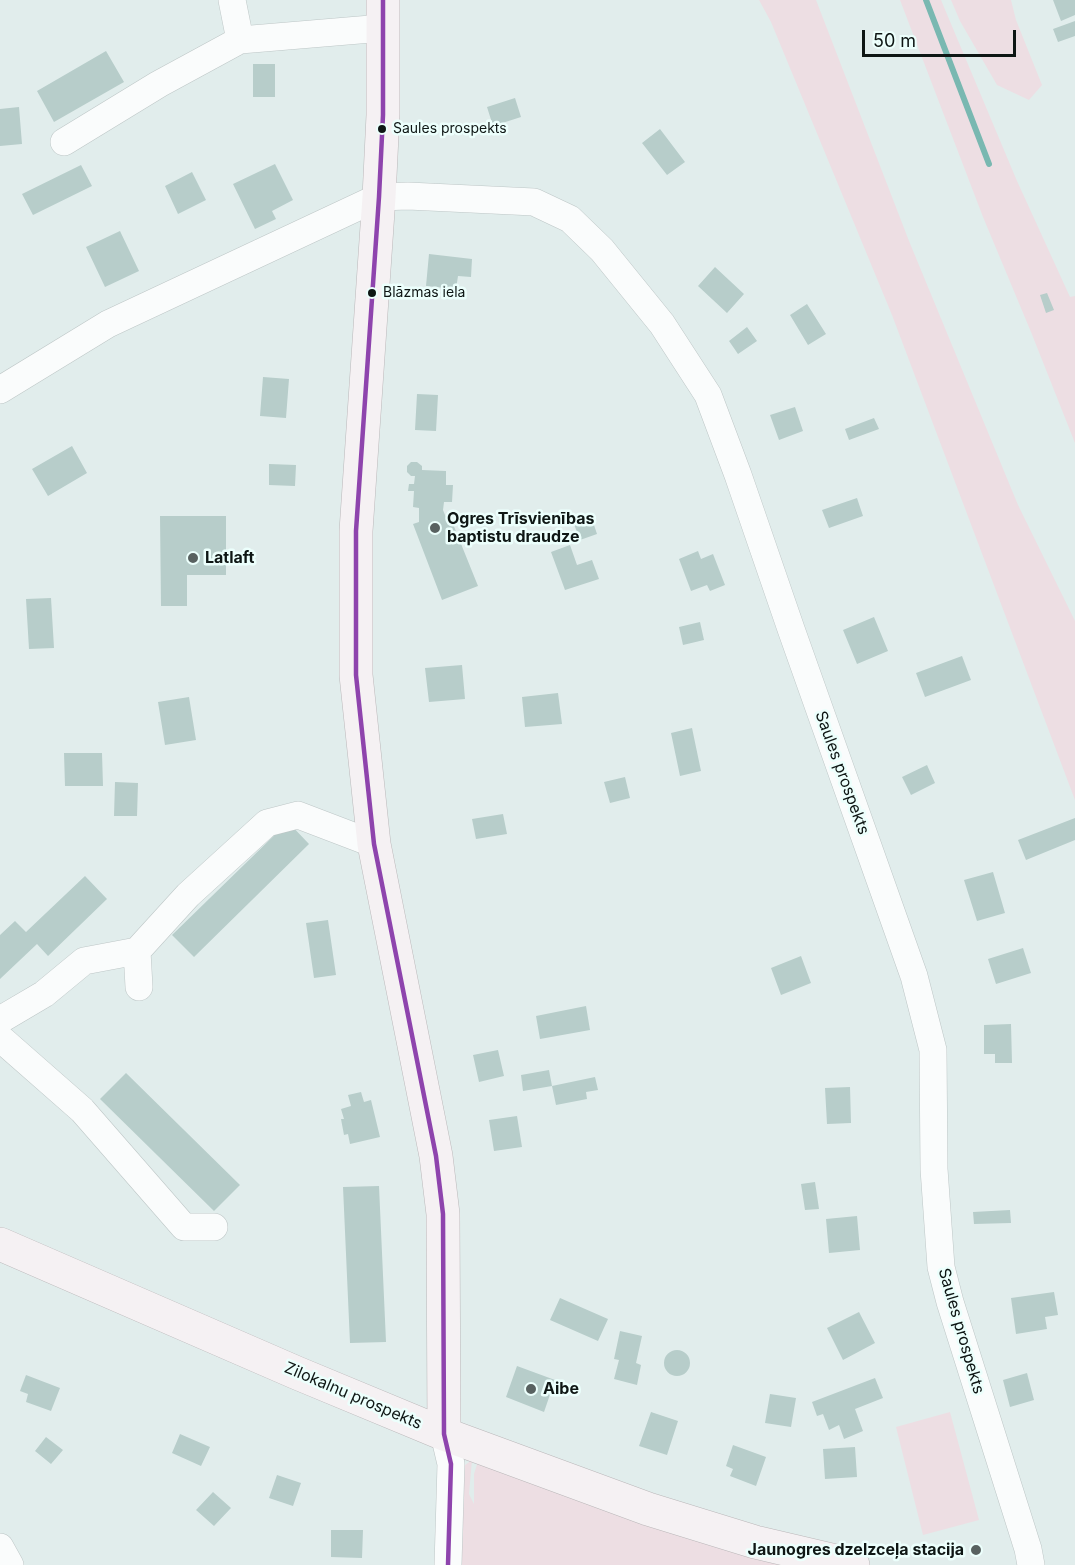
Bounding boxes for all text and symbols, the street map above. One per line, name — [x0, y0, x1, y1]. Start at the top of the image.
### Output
scale bar — [865, 18, 1020, 56]
text: 50 m — [873, 30, 916, 51]
place label: Saules prospekts — [393, 121, 507, 137]
marker: Saules prospekts — [376, 123, 388, 135]
place label: Blāzmas iela — [383, 285, 465, 301]
marker: Blāzmas iela — [366, 287, 378, 299]
place label: Ogres Trīsvienības baptistu draudze — [447, 509, 595, 547]
marker: Ogres Trīsvienības baptistu draudze — [428, 521, 442, 535]
place label: Latlaft — [205, 548, 254, 568]
marker: Latlaft — [186, 551, 200, 565]
street label: Saules prospekts — [811, 709, 873, 837]
street label: Saules prospekts — [934, 1266, 988, 1396]
street label: Zilokalnu prospekts — [281, 1358, 425, 1434]
place label: Aibe — [543, 1379, 579, 1399]
marker: Aibe — [524, 1382, 538, 1396]
place label: Jaunogres dzelzceļa stacija — [748, 1540, 964, 1560]
marker: Jaunogres dzelzceļa stacija — [969, 1543, 983, 1557]

